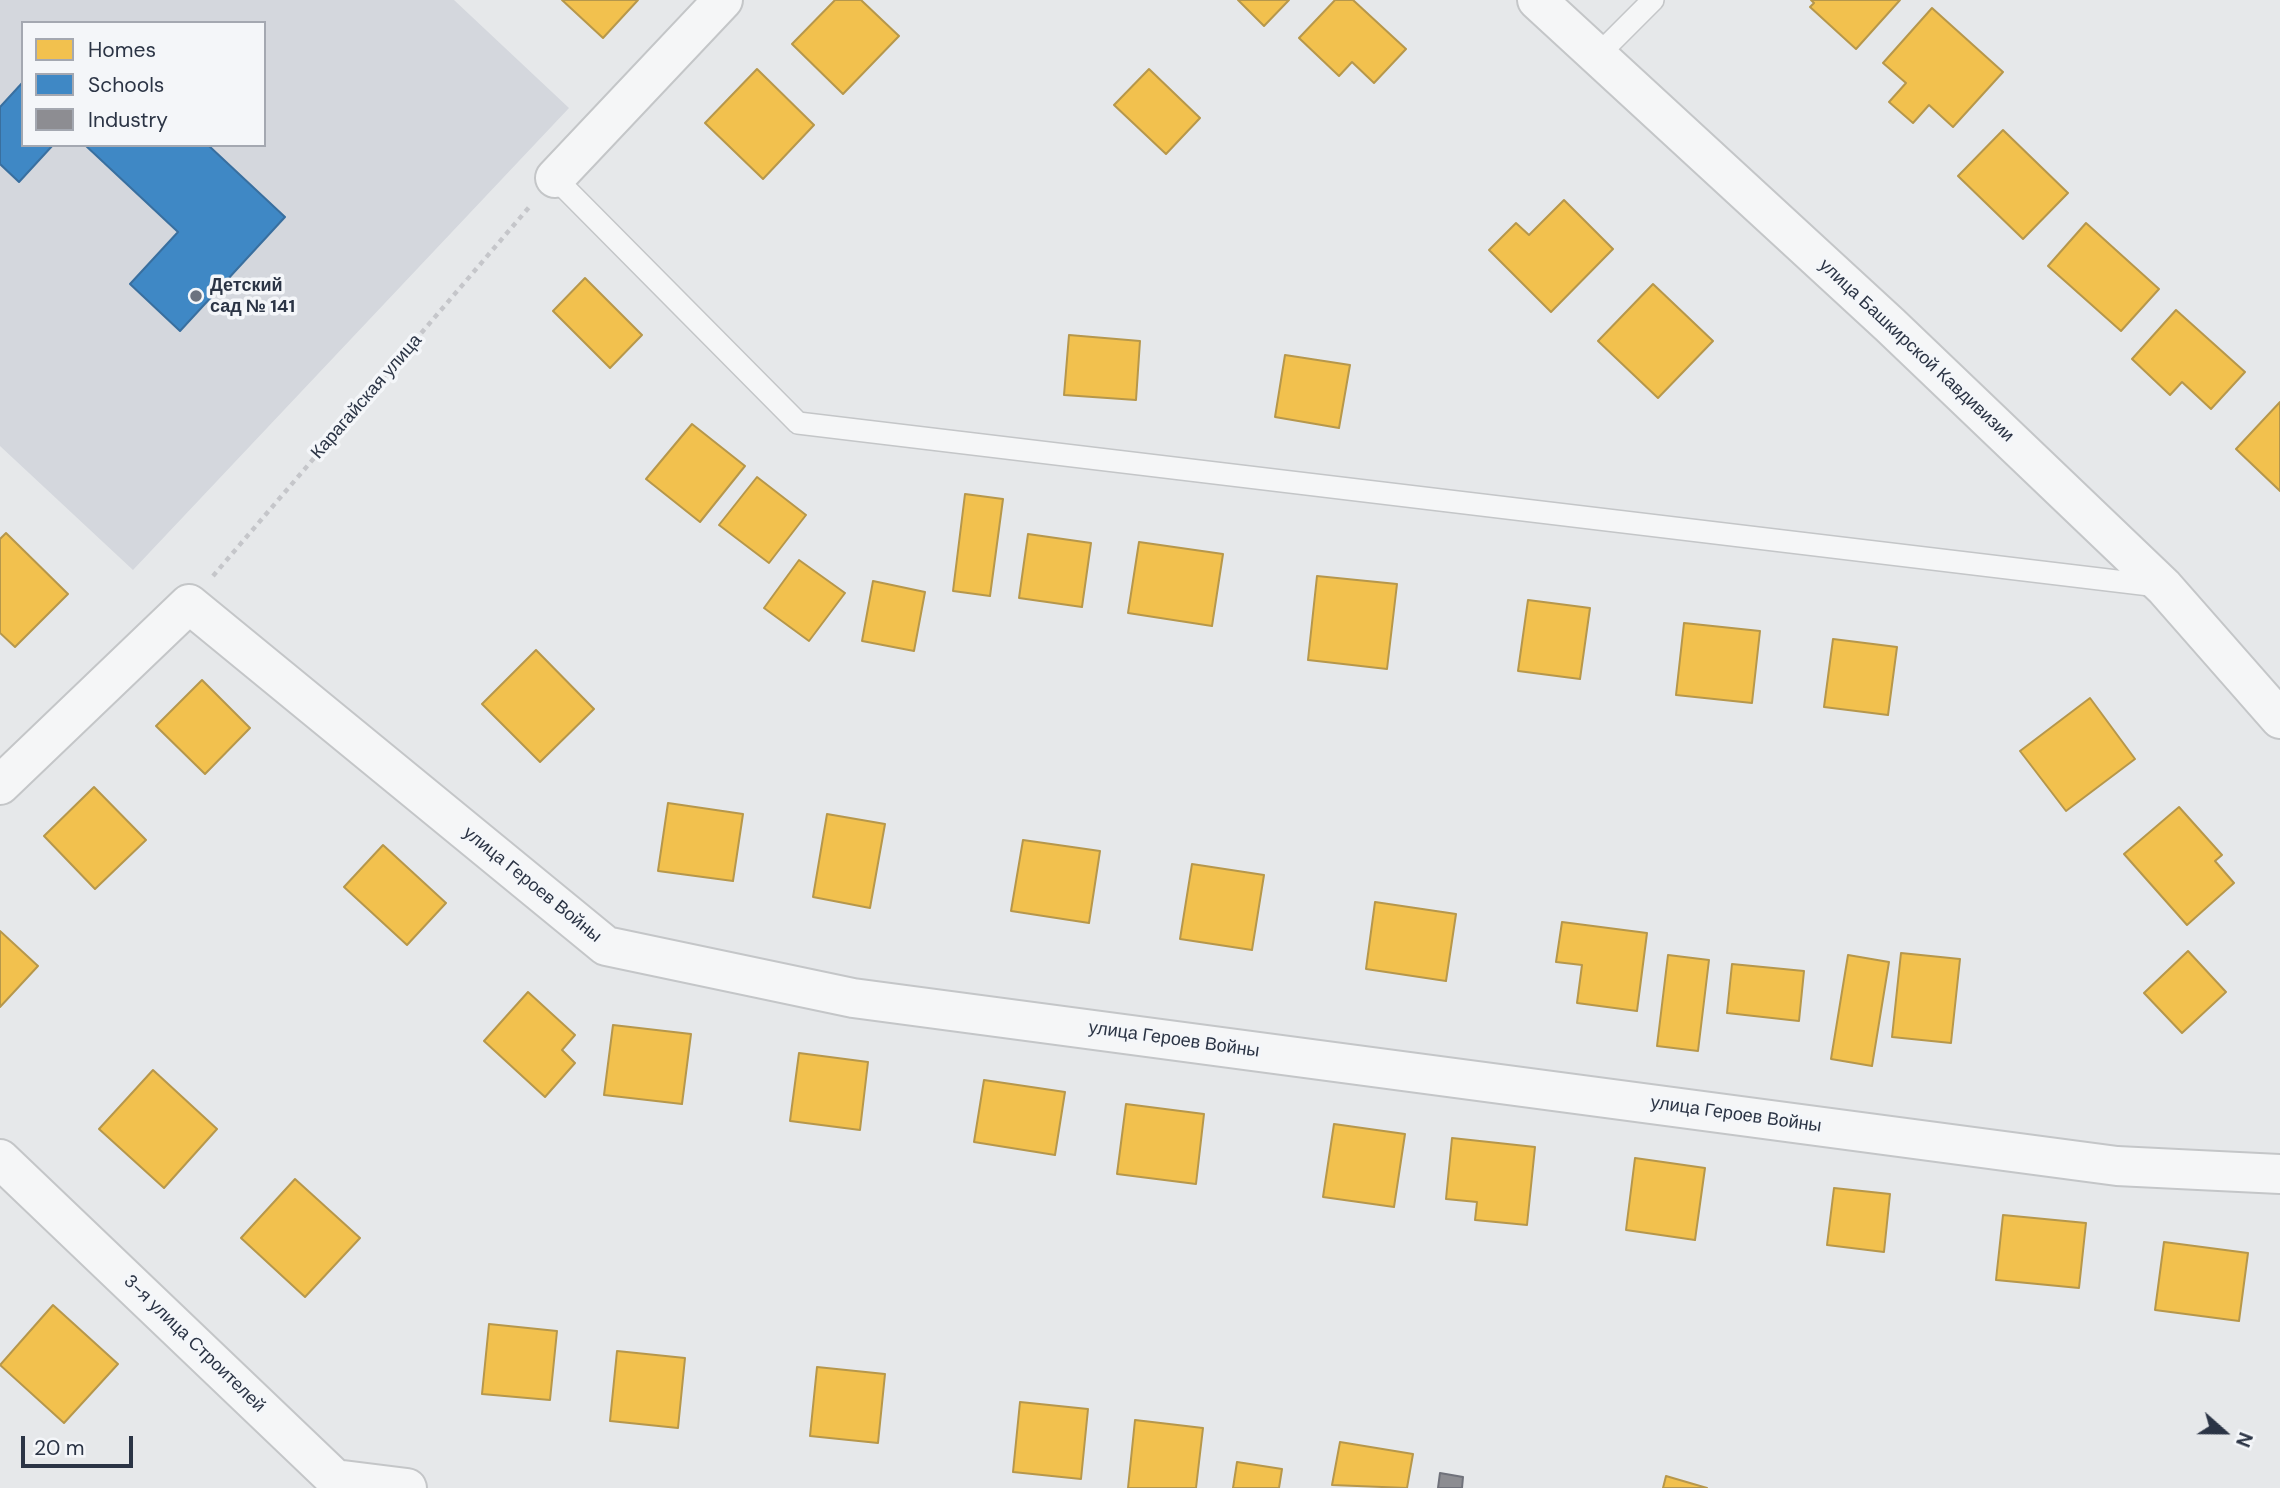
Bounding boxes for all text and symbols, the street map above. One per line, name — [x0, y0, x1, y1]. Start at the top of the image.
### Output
legend — [21, 21, 266, 147]
text: Homes — [88, 36, 156, 64]
text: Schools — [88, 71, 164, 99]
text: Industry — [88, 106, 168, 134]
street label: улица Башкирской Кавдивизии — [1814, 255, 2018, 447]
place label: Детский сад № 141 — [210, 275, 295, 318]
marker: Детский сад № 141 — [188, 288, 204, 304]
street label: Карагайская улица — [307, 330, 427, 464]
street label: улица Героев Войны — [458, 822, 606, 948]
street label: улица Героев Войны — [1087, 1017, 1261, 1063]
street label: улица Героев Войны — [1649, 1092, 1823, 1138]
street label: 3-я улица Строителей — [119, 1271, 269, 1417]
north arrow — [2189, 1397, 2259, 1467]
scale bar — [24, 1422, 136, 1466]
text: N — [2230, 1429, 2258, 1451]
text: 20 m — [34, 1434, 85, 1462]

